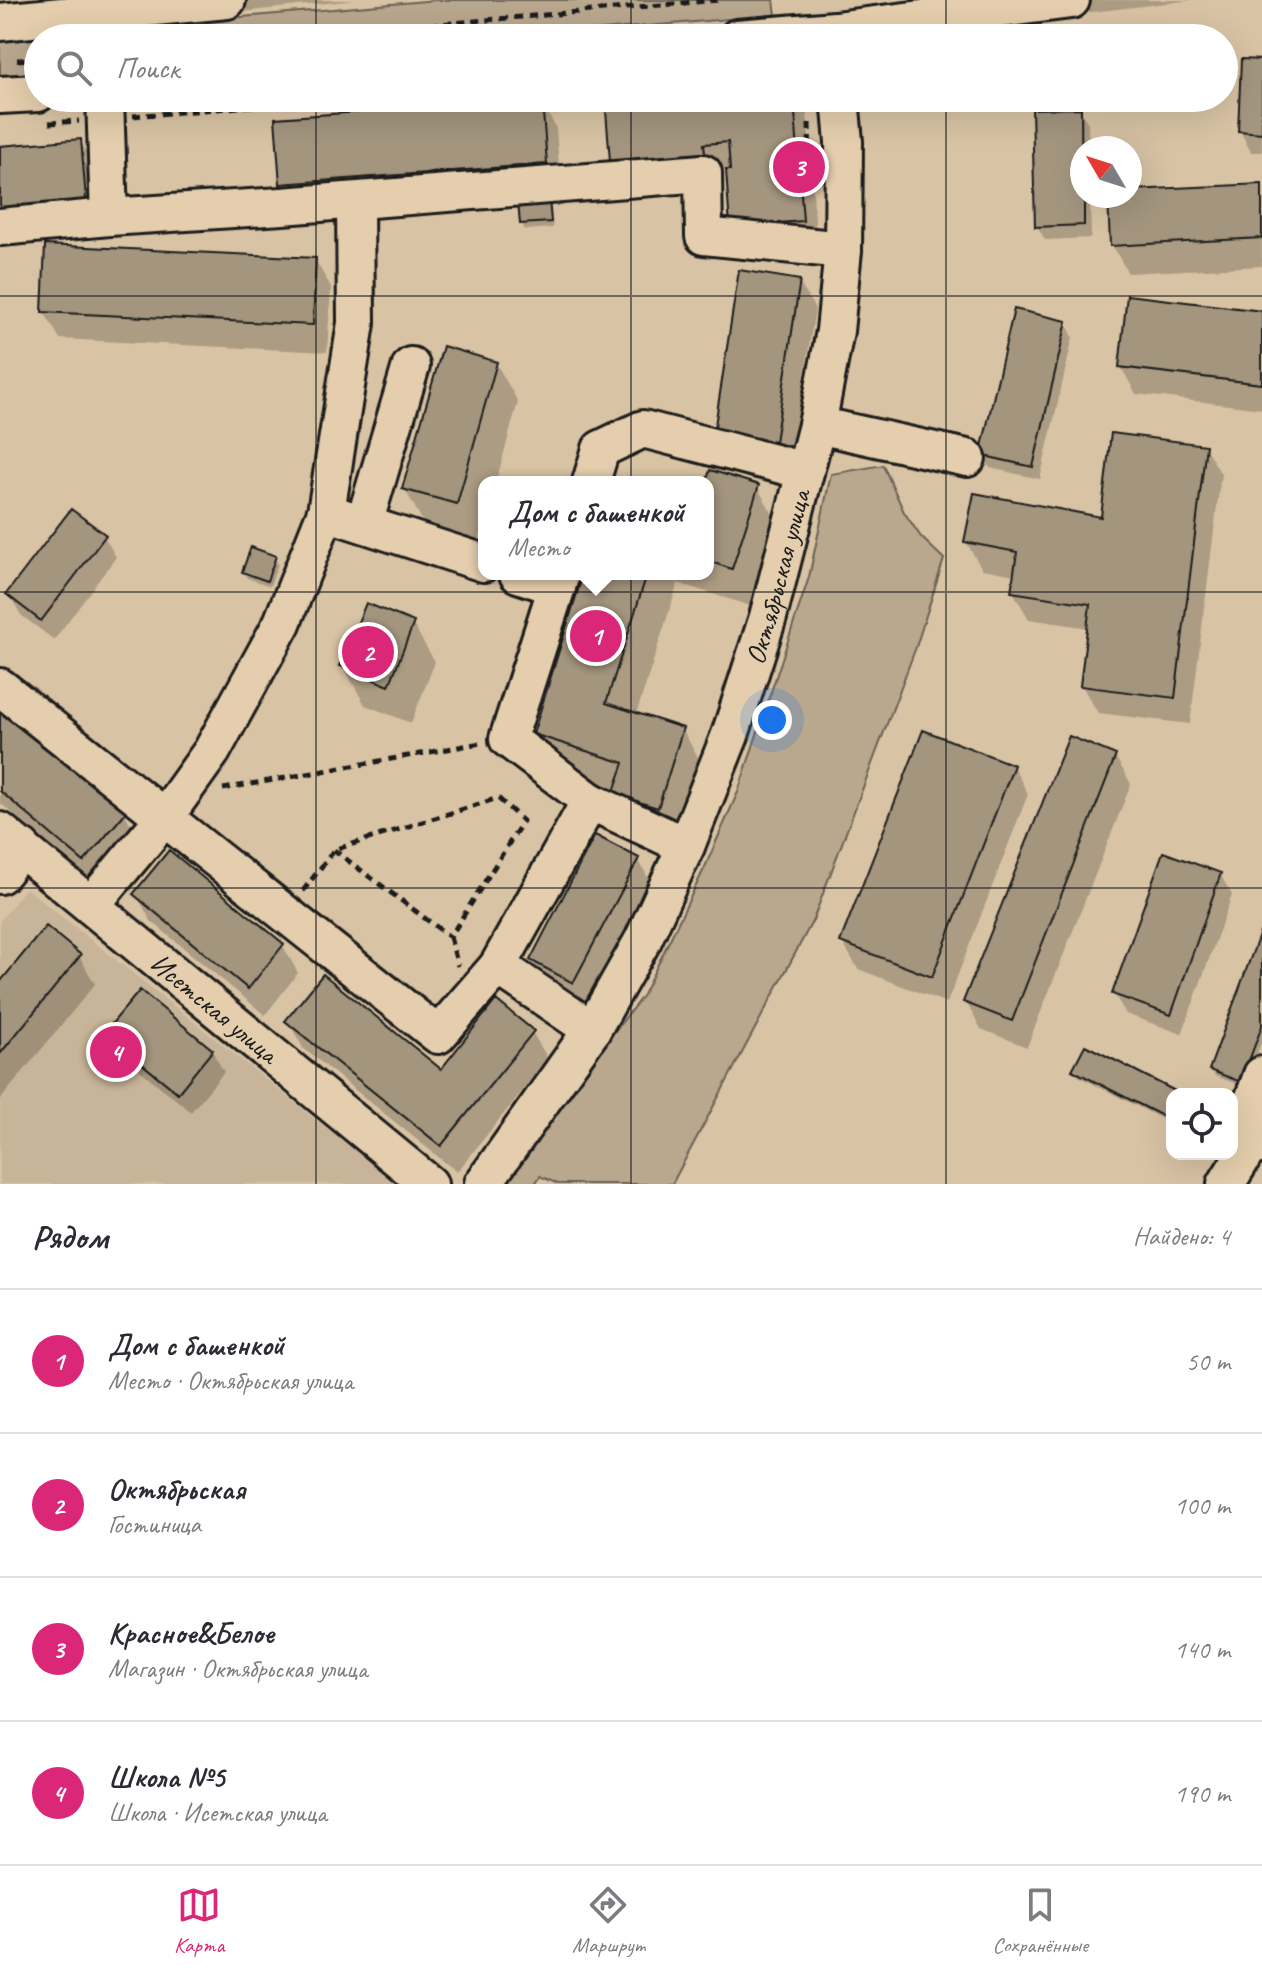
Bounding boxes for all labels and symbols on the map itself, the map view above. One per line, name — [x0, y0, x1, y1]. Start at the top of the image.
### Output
north arrow — [1070, 136, 1142, 208]
pin: 3 — [773, 137, 825, 197]
street label: Октябрьская улица — [737, 484, 818, 668]
pin: 1 — [570, 606, 622, 666]
pin: 2 — [342, 622, 394, 682]
your location — [752, 700, 792, 740]
street label: Исетская улица — [144, 945, 288, 1072]
pin: 4 — [90, 1022, 142, 1082]

